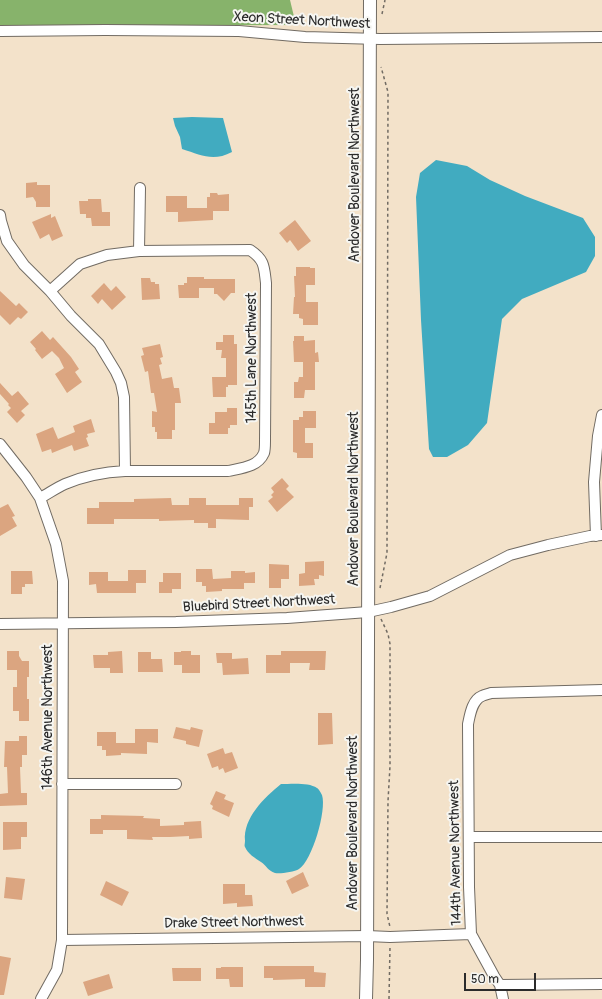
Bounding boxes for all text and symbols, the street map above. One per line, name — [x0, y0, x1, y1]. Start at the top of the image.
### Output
street label: Xeon Street Northwest — [233, 9, 371, 33]
street label: Andover Boulevard Northwest — [347, 88, 363, 262]
street label: 145th Lane Northwest — [244, 293, 260, 423]
street label: Andover Boulevard Northwest — [346, 412, 362, 586]
street label: Bluebird Street Northwest — [182, 592, 336, 616]
street label: 146th Avenue Northwest — [40, 644, 56, 790]
street label: Andover Boulevard Northwest — [345, 736, 361, 910]
street label: 144th Avenue Northwest — [446, 780, 466, 926]
street label: Drake Street Northwest — [164, 913, 304, 933]
scale bar — [466, 965, 538, 991]
text: 50 m — [471, 972, 499, 987]

